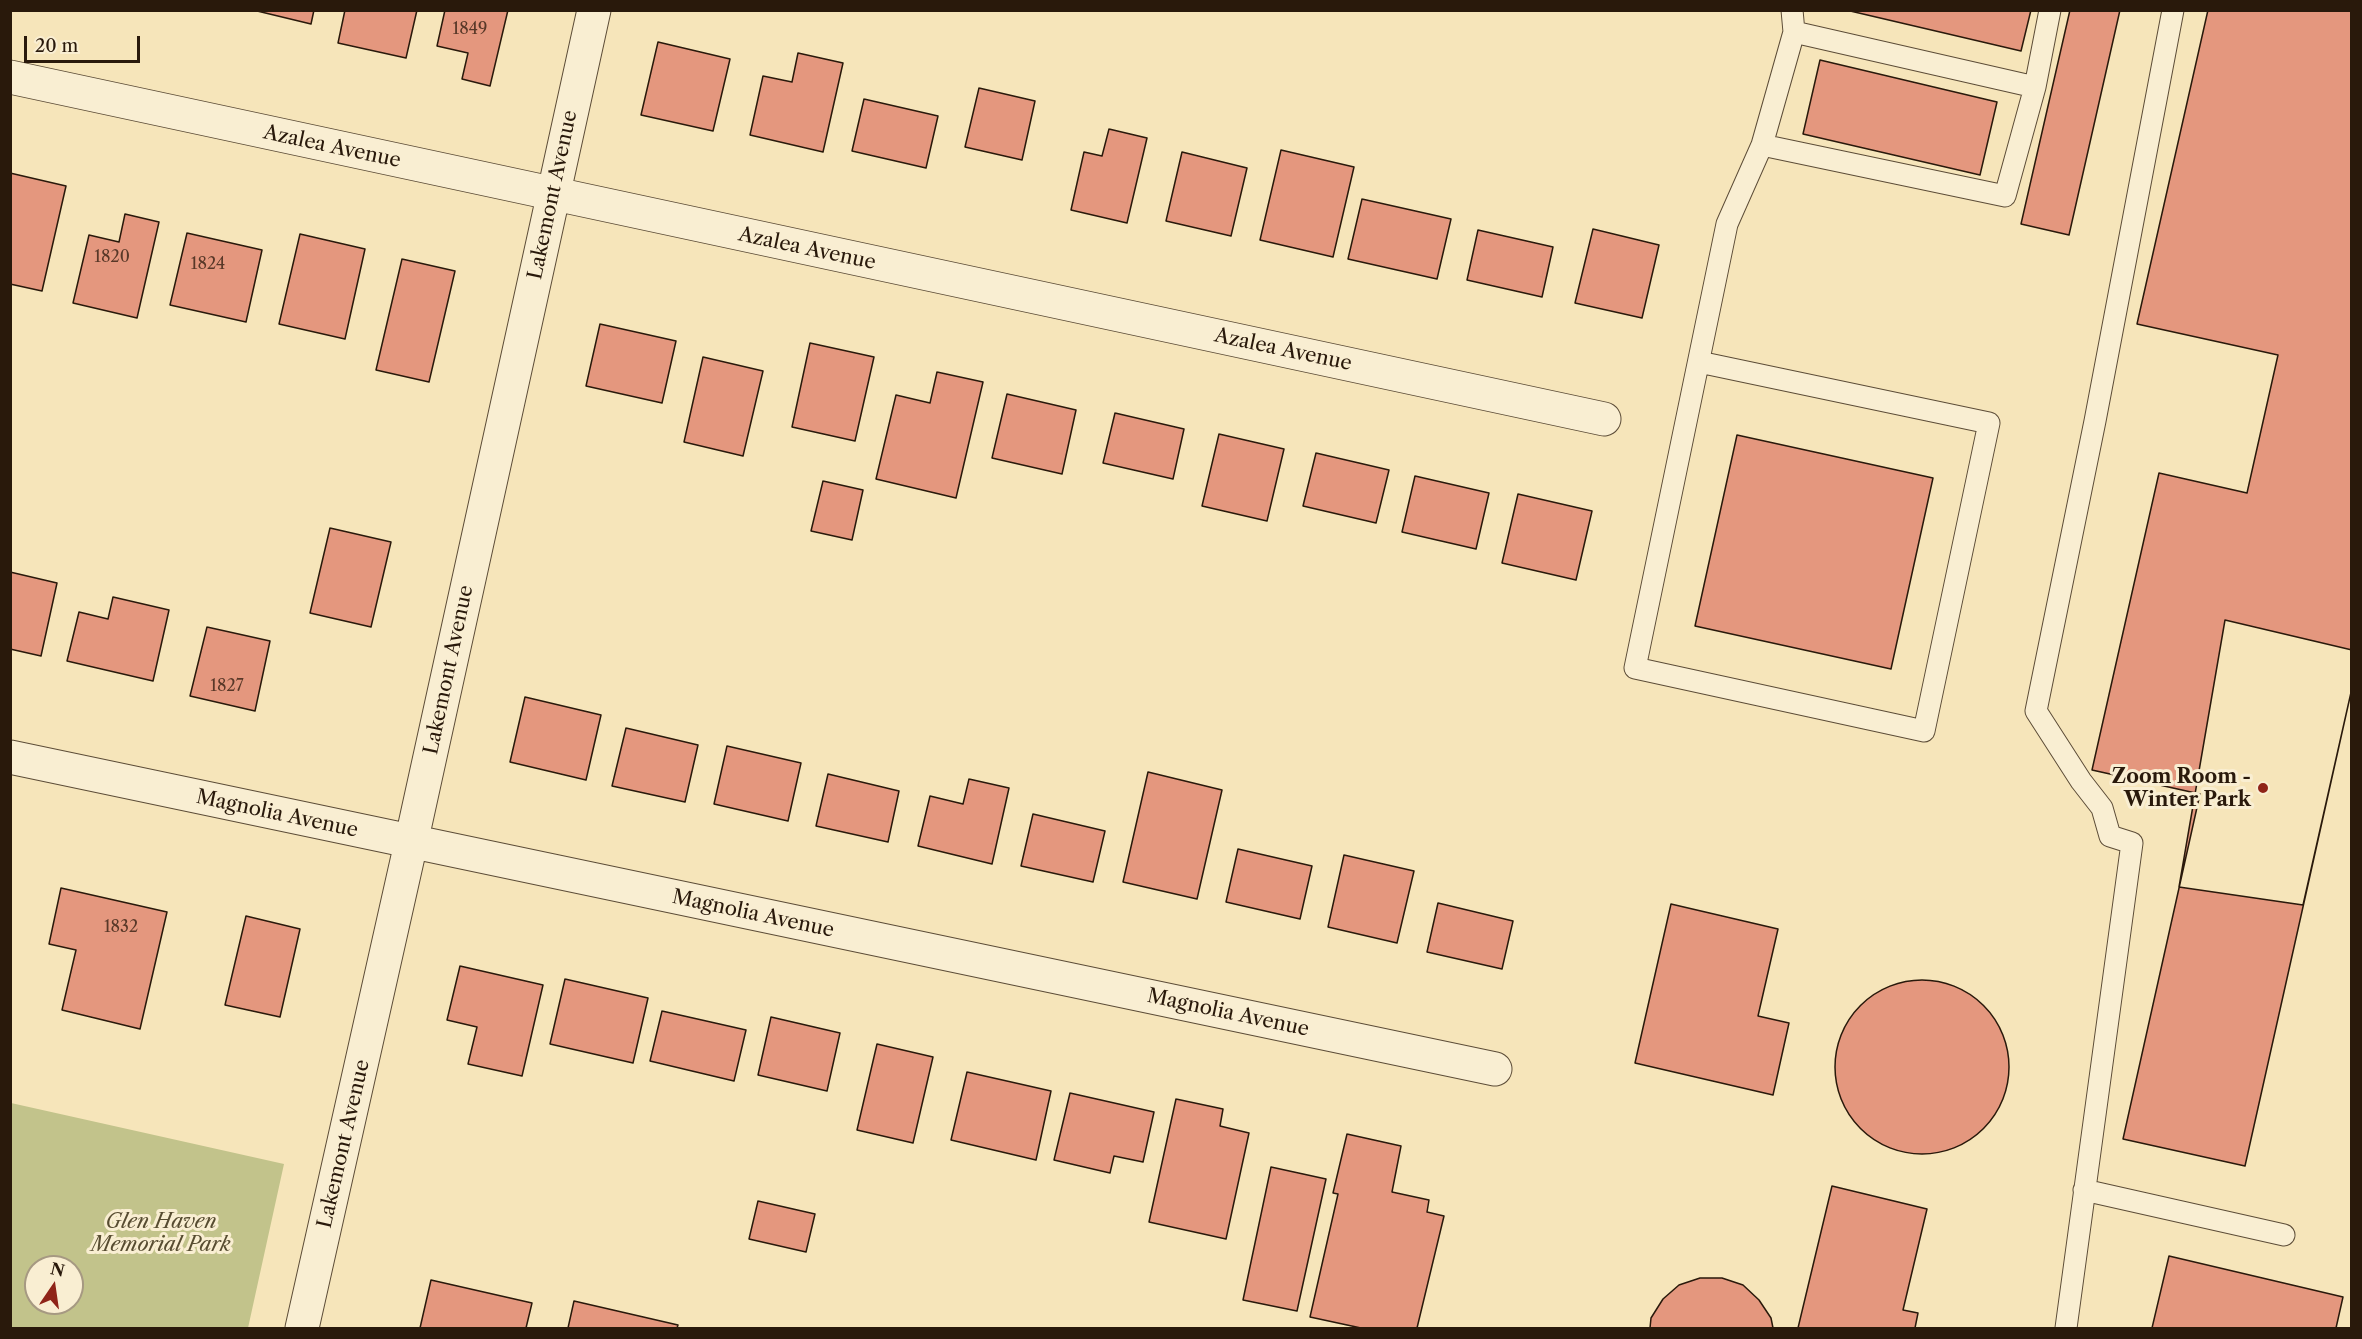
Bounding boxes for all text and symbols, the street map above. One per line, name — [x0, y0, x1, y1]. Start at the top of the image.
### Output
house number: 1849 — [453, 19, 487, 39]
scale bar — [27, 24, 142, 62]
text: 20 m — [35, 35, 78, 57]
street label: Lakemont Avenue — [523, 108, 583, 282]
street label: Azalea Avenue — [261, 121, 403, 173]
street label: Azalea Avenue — [736, 223, 878, 275]
house number: 1820 — [94, 247, 130, 267]
house number: 1824 — [191, 254, 225, 274]
street label: Azalea Avenue — [1212, 324, 1354, 376]
street label: Lakemont Avenue — [419, 583, 479, 757]
house number: 1827 — [210, 676, 244, 696]
place label: Zoom Room - Winter Park — [2112, 765, 2251, 812]
marker: Zoom Room - Winter Park — [2256, 781, 2270, 795]
street label: Magnolia Avenue — [194, 785, 360, 843]
street label: Magnolia Avenue — [670, 885, 836, 943]
house number: 1832 — [104, 917, 138, 937]
street label: Magnolia Avenue — [1145, 984, 1311, 1042]
street label: Lakemont Avenue — [313, 1057, 375, 1231]
park label: Glen Haven Memorial Park — [91, 1210, 231, 1257]
north arrow — [24, 1255, 84, 1315]
text: N — [49, 1258, 67, 1281]

